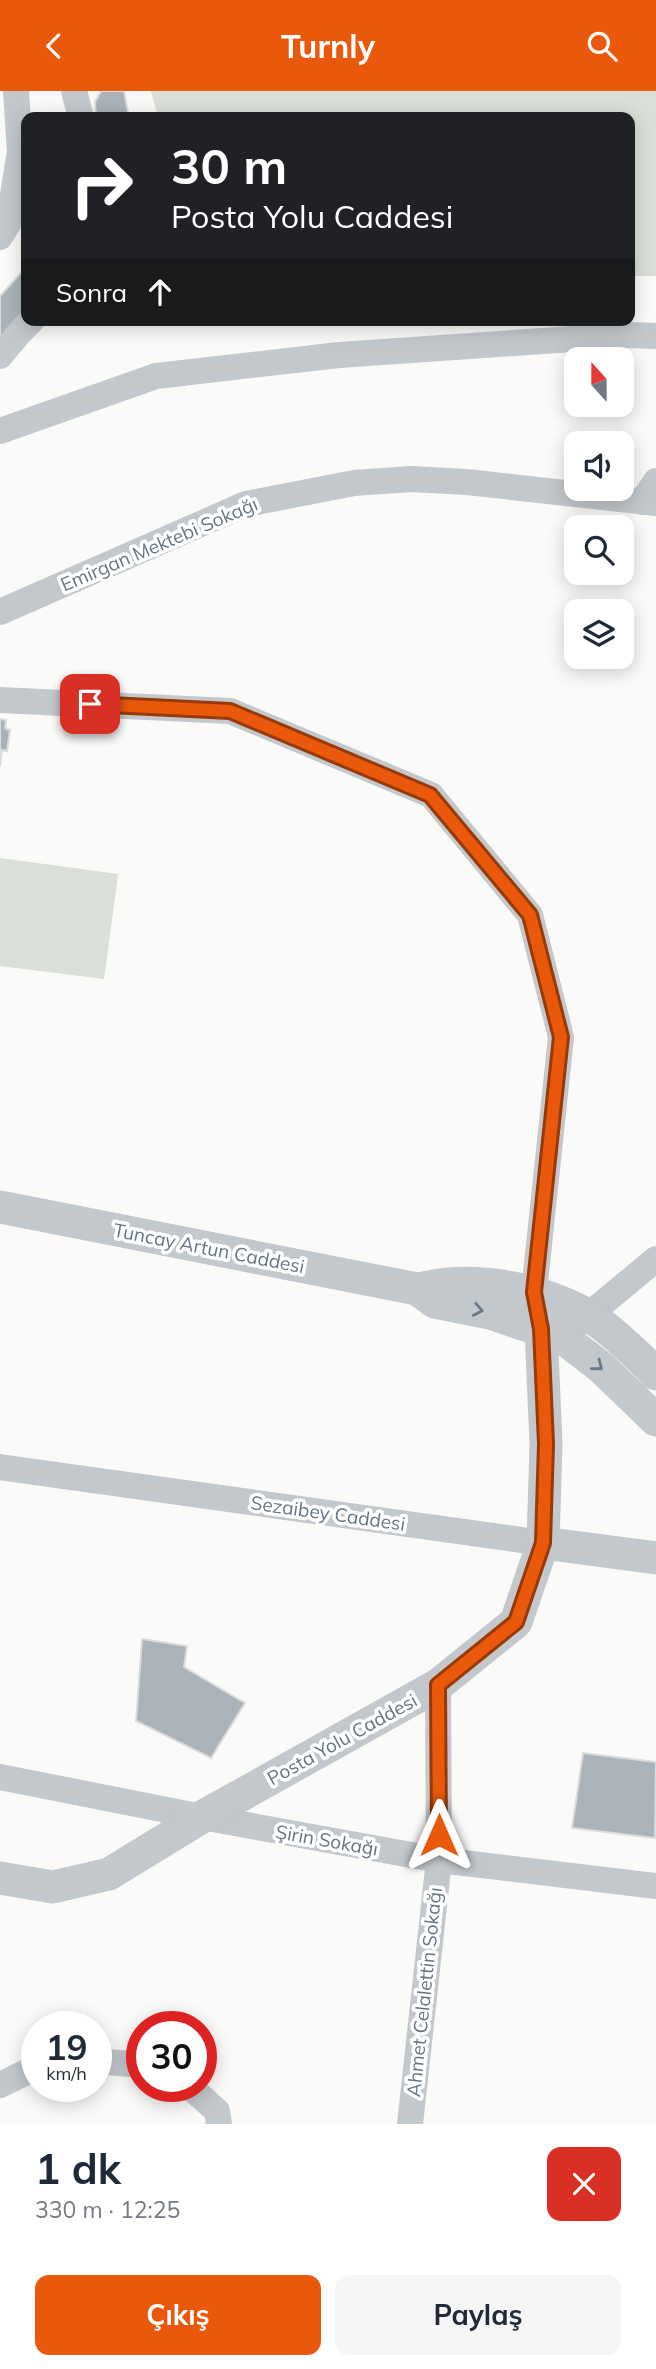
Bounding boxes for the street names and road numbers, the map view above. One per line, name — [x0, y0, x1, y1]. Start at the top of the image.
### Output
street label: Emirgan Mektebi Sokağı — [57, 492, 261, 596]
street label: Tuncay Artun Caddesi — [111, 1218, 307, 1278]
street label: Sezaibey Caddesi — [249, 1490, 407, 1536]
street label: Posta Yolu Caddesi — [263, 1688, 421, 1790]
street label: Şirin Sokağı — [274, 1819, 380, 1861]
street label: Ahmet Celalettin Sokağı — [401, 1886, 447, 2098]

